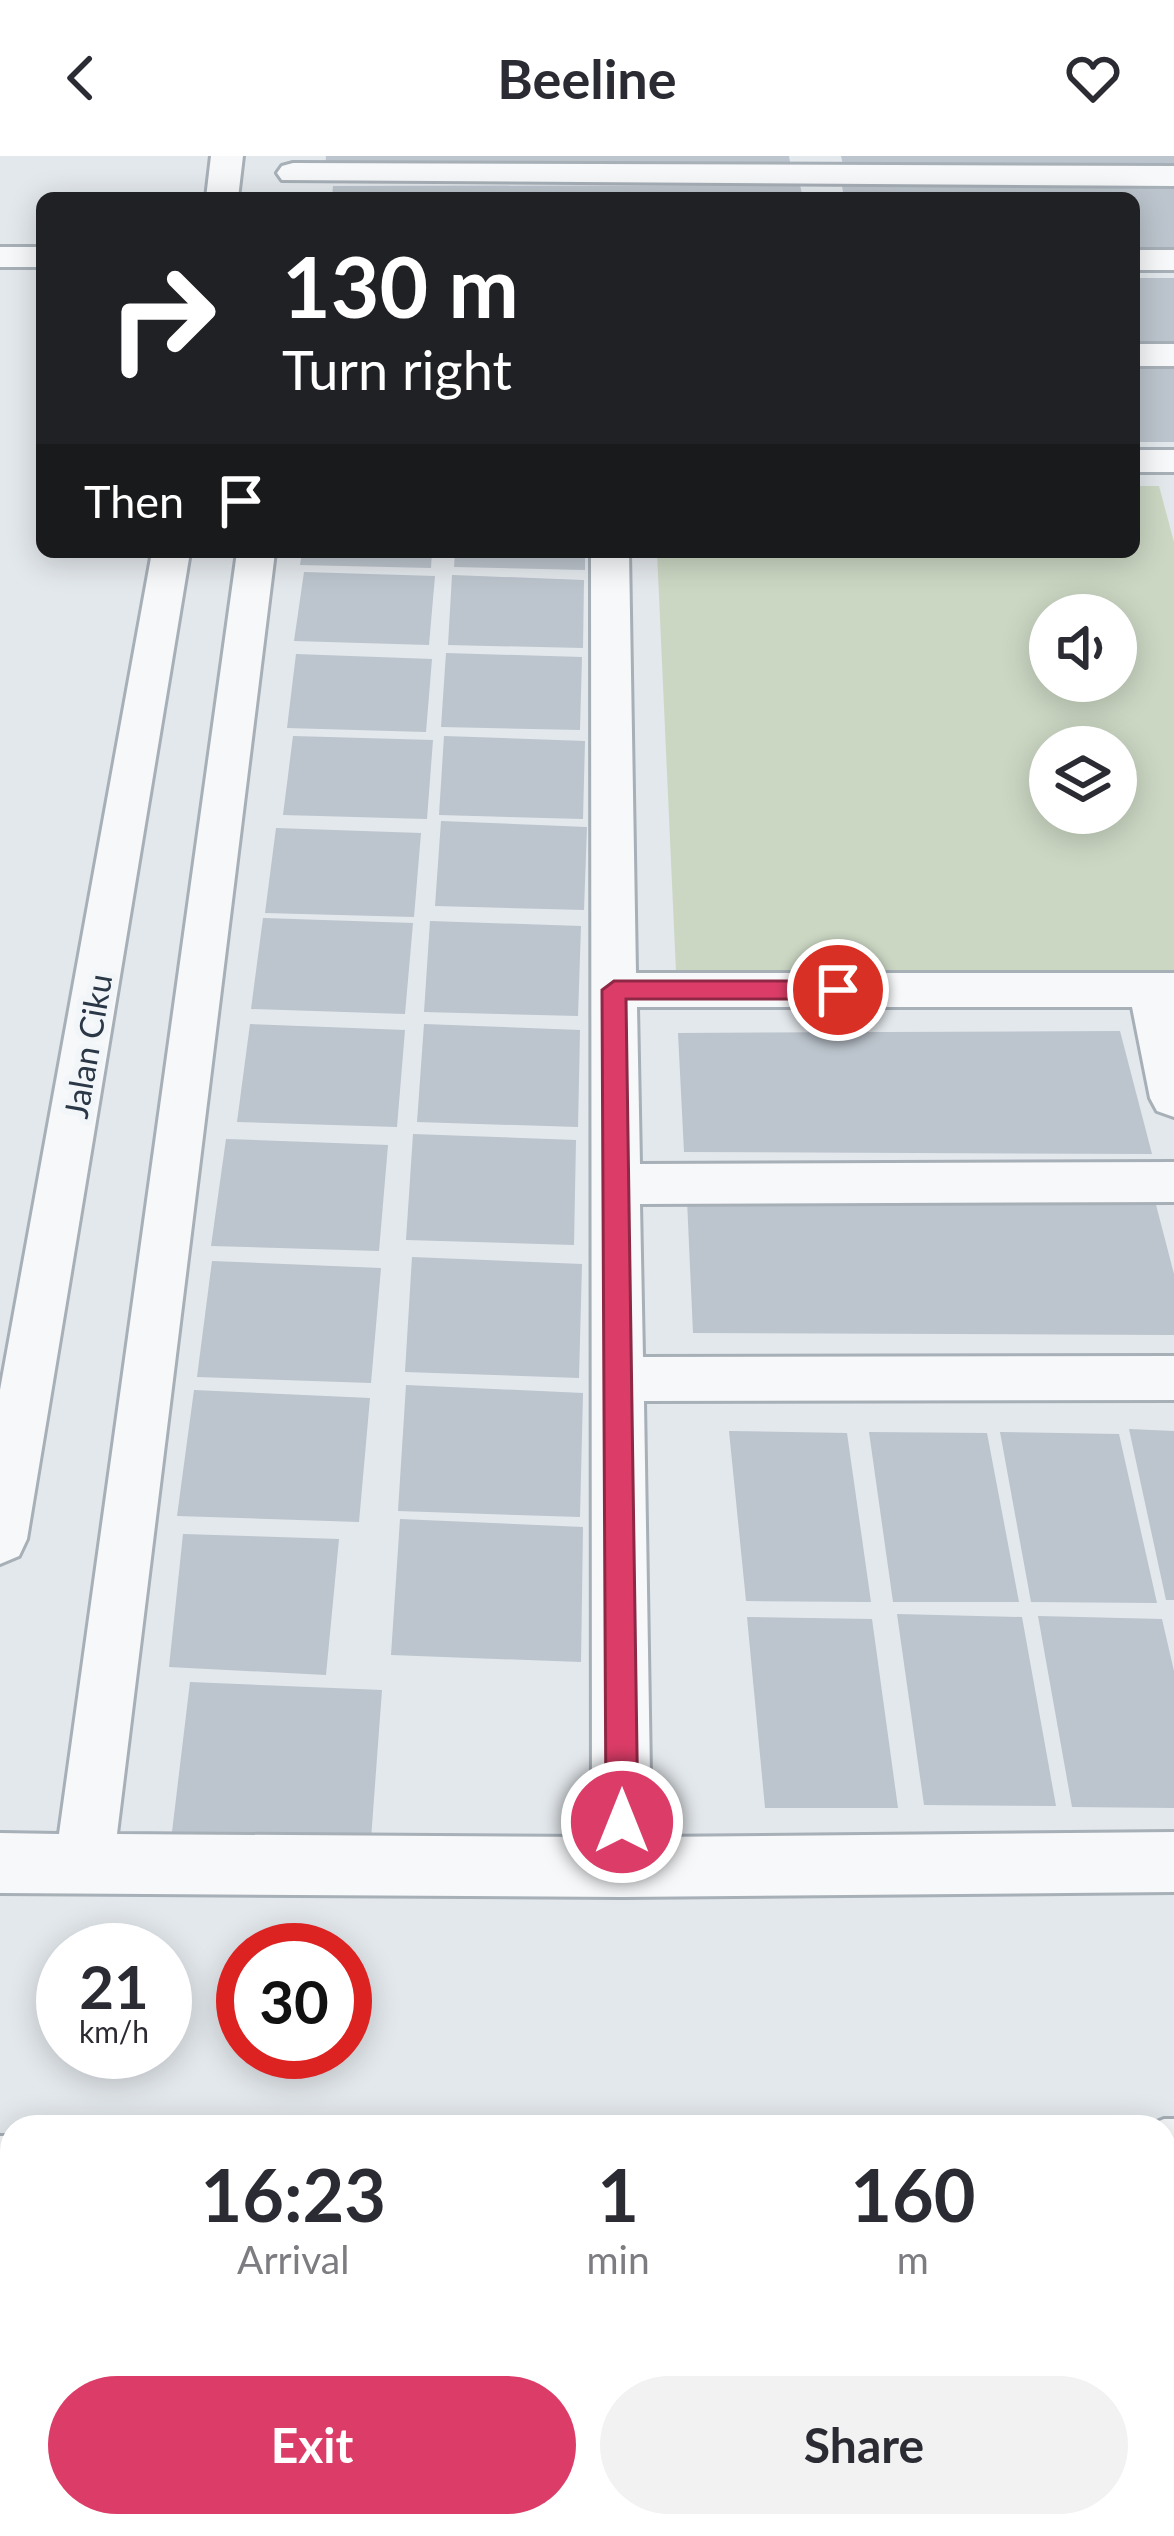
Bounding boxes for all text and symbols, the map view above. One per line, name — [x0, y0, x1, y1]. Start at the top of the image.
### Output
icon: back — [48, 45, 114, 111]
icon: heart — [1060, 45, 1126, 111]
text: Beeline — [497, 46, 677, 111]
text: 130 m — [282, 235, 519, 336]
icon: right — [84, 240, 240, 396]
text: Turn right — [282, 337, 512, 402]
icon: arrive — [208, 468, 274, 534]
text: Then — [84, 474, 184, 528]
map controls — [1029, 594, 1137, 834]
button: sound — [1029, 594, 1137, 702]
button: layers — [1029, 726, 1137, 834]
pin — [787, 939, 889, 1041]
icon: arrive — [805, 957, 871, 1023]
street label: Jalan Ciku — [55, 971, 119, 1121]
position arrow — [559, 1759, 685, 1885]
speed limit sign: 30 — [216, 1923, 372, 2079]
text: 21 — [79, 1950, 149, 2022]
text: km/h — [79, 2013, 149, 2049]
text: 16:23 — [200, 2151, 386, 2237]
text: 1 — [597, 2151, 639, 2237]
text: 160 — [850, 2151, 975, 2237]
text: Arrival — [237, 2236, 349, 2282]
text: min — [587, 2236, 650, 2282]
text: m — [897, 2236, 929, 2282]
button: Exit — [48, 2376, 576, 2514]
button: Share — [600, 2376, 1128, 2514]

